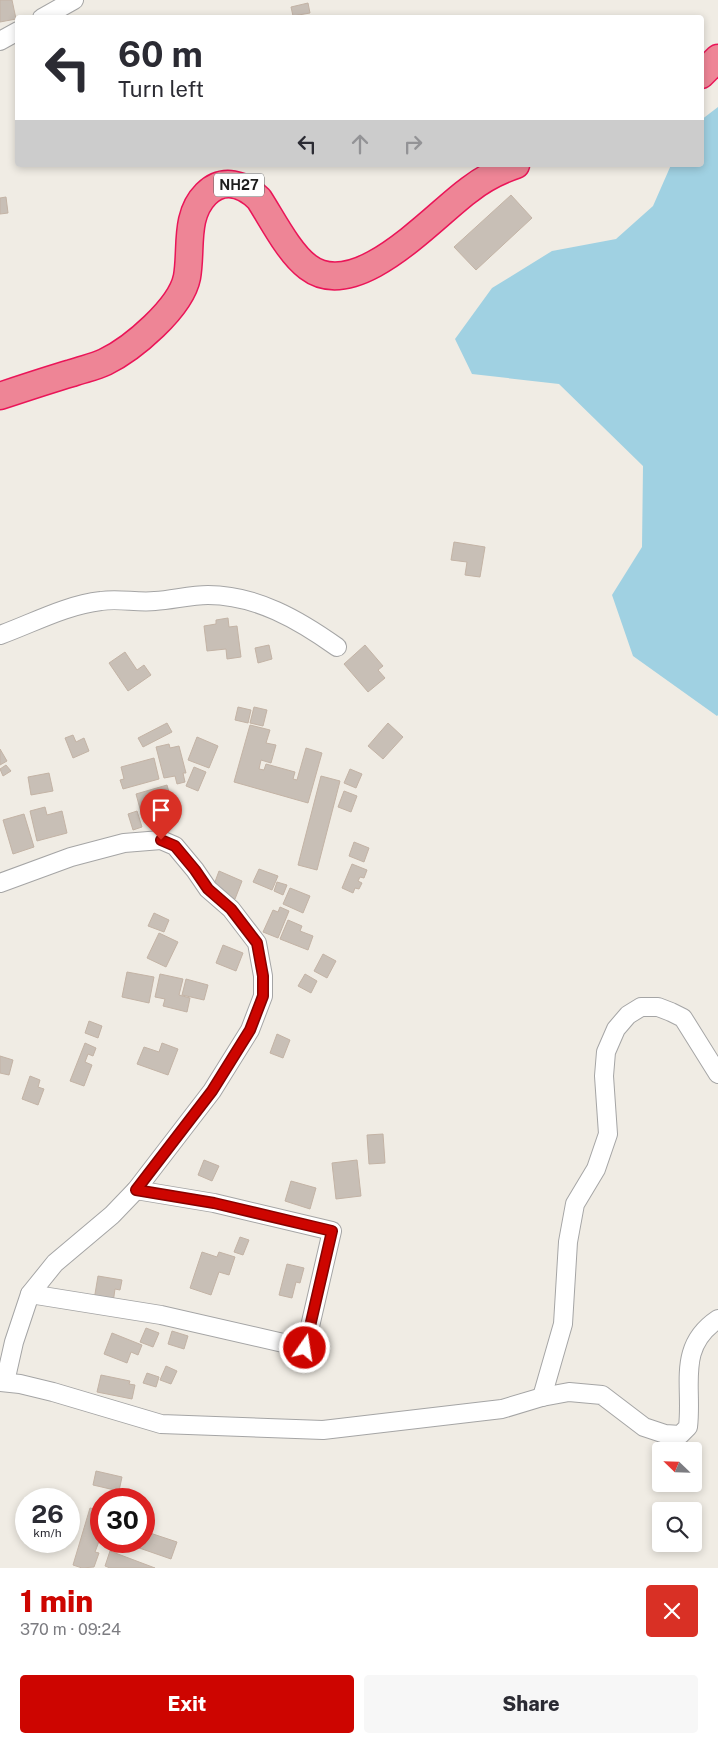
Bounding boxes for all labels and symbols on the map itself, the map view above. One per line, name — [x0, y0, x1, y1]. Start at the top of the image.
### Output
road number: NH27 — [214, 174, 264, 196]
pin — [140, 789, 182, 840]
position arrow — [278, 1321, 330, 1373]
north arrow — [652, 1442, 702, 1492]
speed limit sign: 30 — [90, 1488, 155, 1553]

